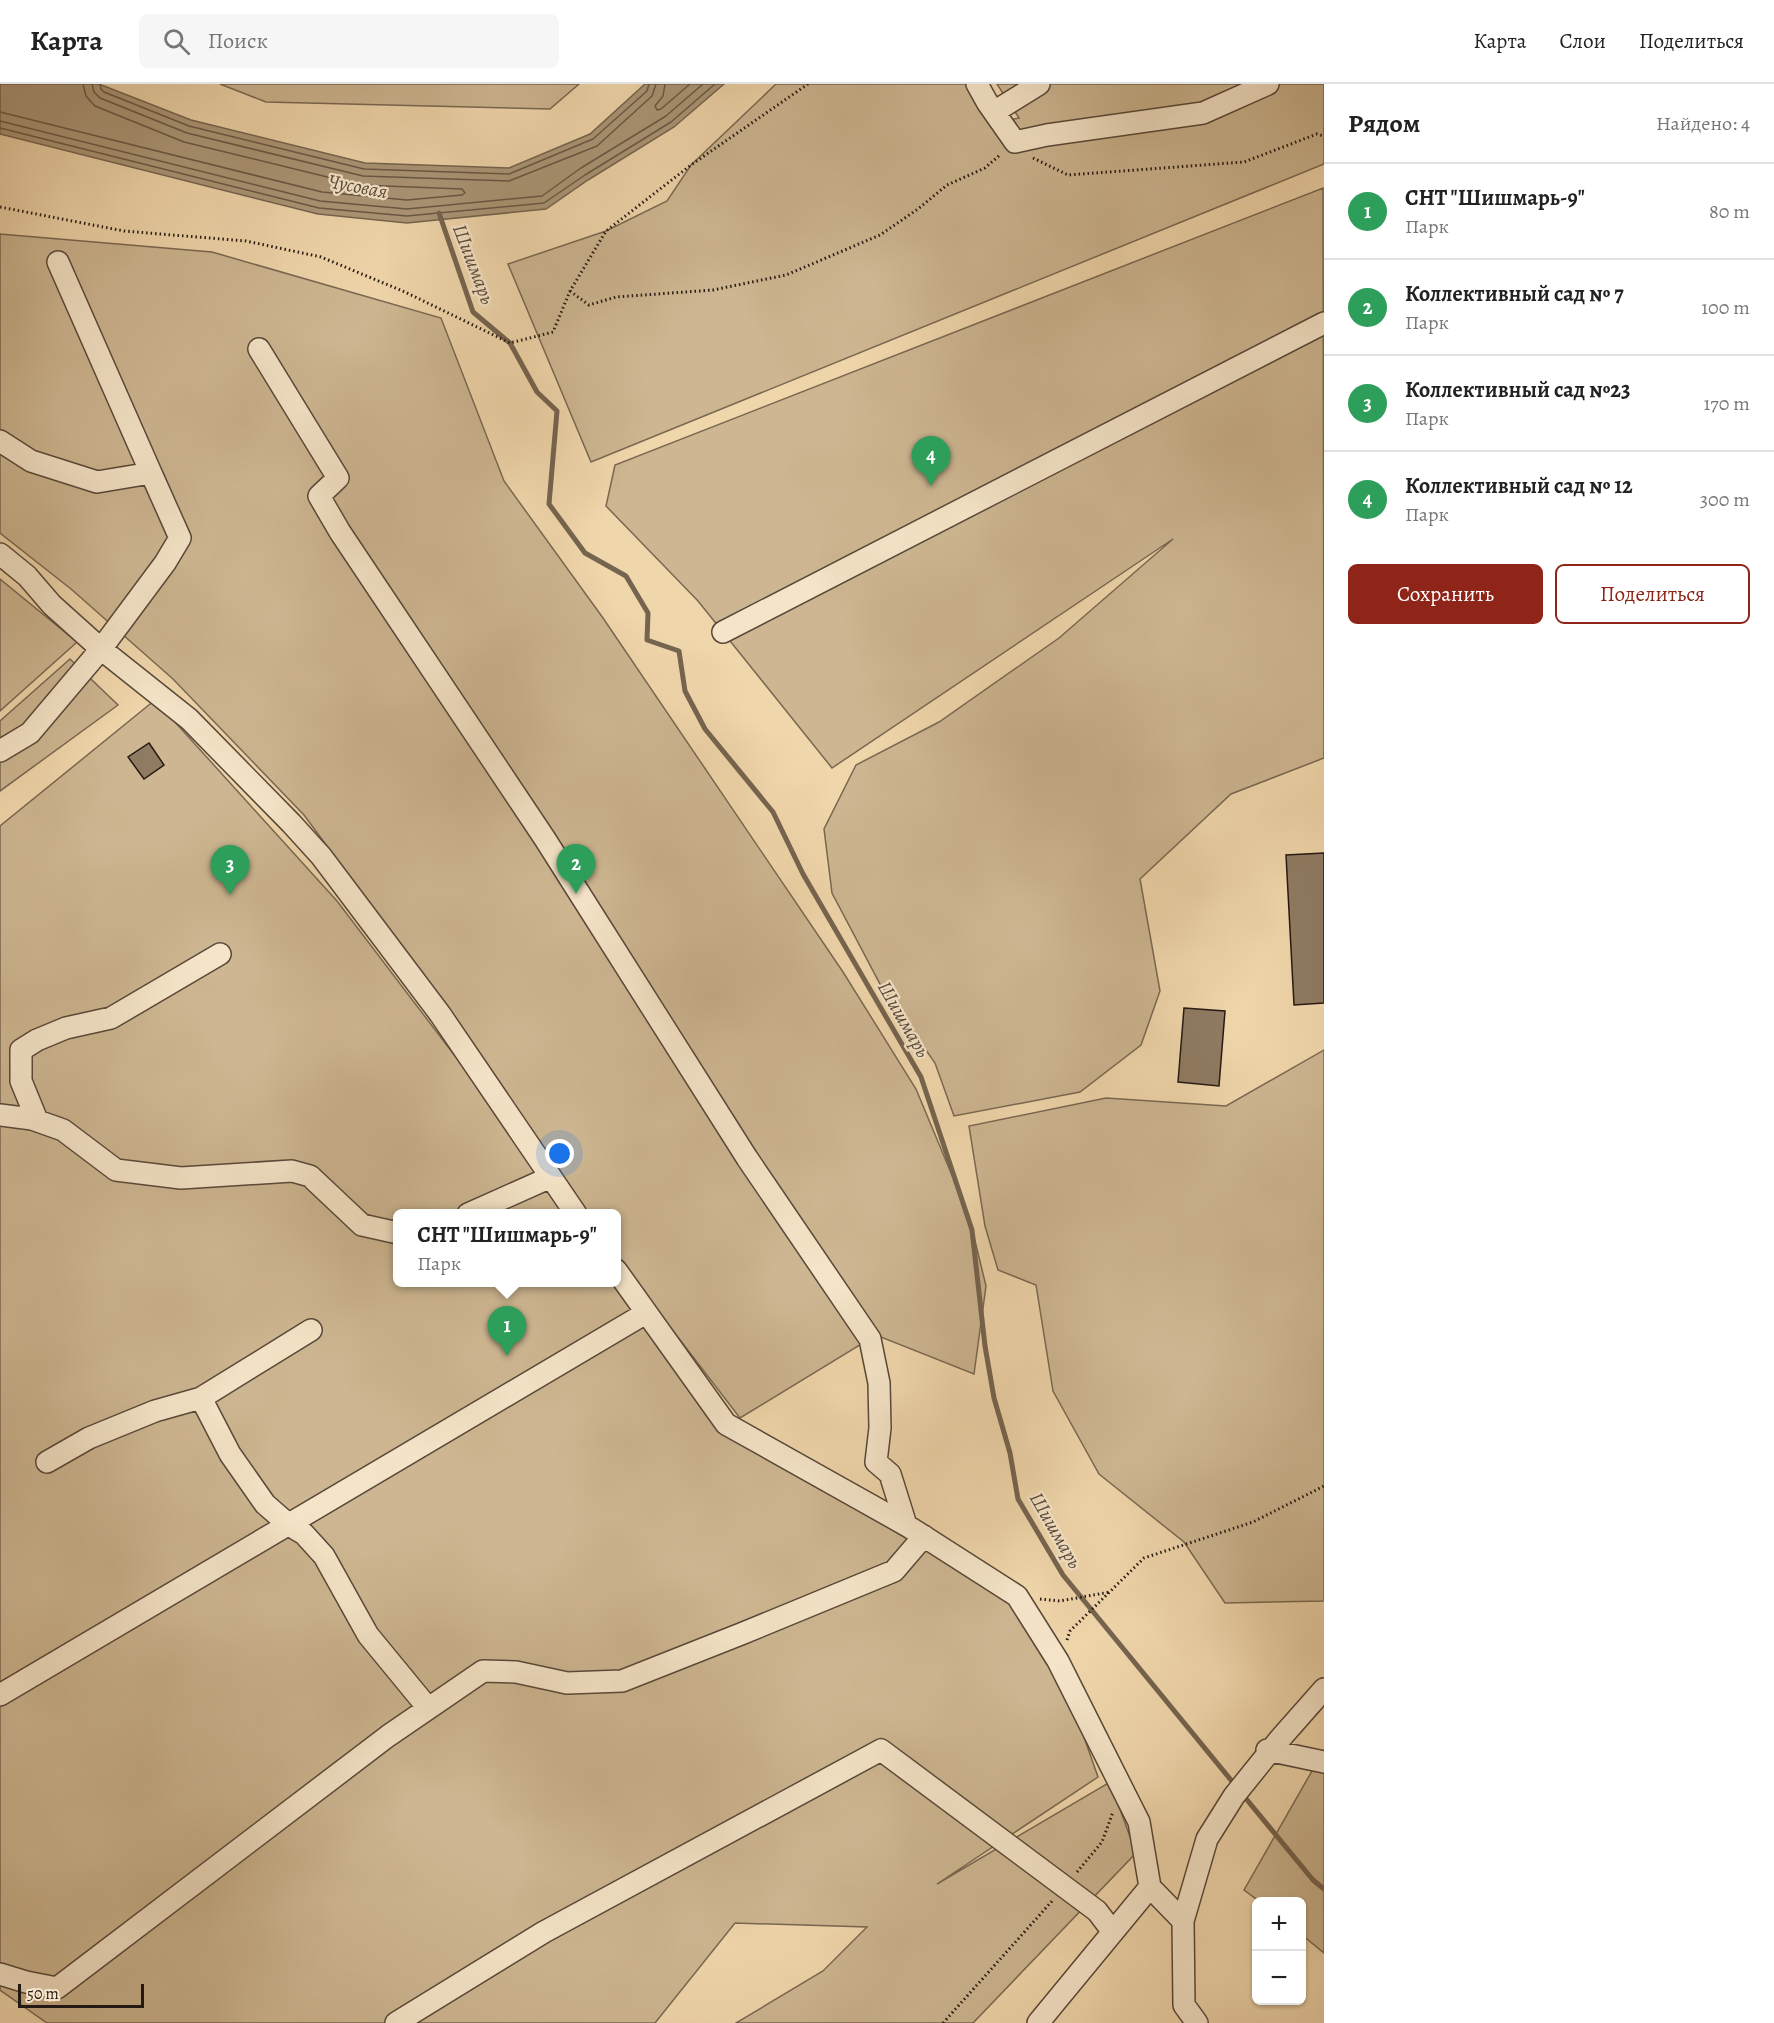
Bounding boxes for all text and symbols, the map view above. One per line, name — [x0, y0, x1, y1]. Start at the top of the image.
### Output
search box — [139, 14, 559, 68]
text: Карта — [30, 22, 103, 60]
icon: search — [160, 25, 193, 58]
text: Поиск — [208, 26, 268, 56]
text: Карта — [1473, 27, 1526, 55]
text: Слои — [1559, 27, 1606, 55]
text: Поделиться — [1639, 27, 1744, 55]
text: Рядом — [1348, 106, 1420, 141]
text: Найдено: 4 — [1656, 110, 1750, 137]
water label: Чусовая — [326, 168, 390, 205]
text: СНТ "Шишмарь-9" — [1405, 183, 1585, 213]
text: 1 — [1364, 198, 1371, 225]
text: 80 m — [1709, 198, 1750, 225]
text: Парк — [1405, 213, 1449, 240]
water label: Шишмарь — [446, 220, 501, 308]
text: Коллективный сад № 7 — [1405, 279, 1624, 309]
text: 2 — [1363, 294, 1372, 321]
text: 100 m — [1701, 294, 1750, 321]
text: Парк — [1405, 309, 1449, 336]
text: Коллективный сад №23 — [1405, 375, 1630, 405]
text: 3 — [1363, 390, 1372, 417]
text: 170 m — [1704, 390, 1750, 417]
text: Парк — [1405, 405, 1449, 432]
pin: 4 — [912, 436, 950, 486]
text: Коллективный сад № 12 — [1405, 471, 1633, 501]
text: 4 — [1363, 486, 1372, 513]
text: 300 m — [1700, 486, 1750, 513]
text: Парк — [1405, 501, 1449, 528]
button: Сохранить — [1348, 564, 1543, 624]
button: Поделиться — [1555, 564, 1750, 624]
pin: 2 — [556, 844, 596, 894]
pin: 3 — [210, 846, 250, 895]
water label: Шишмарь — [871, 976, 936, 1062]
your location — [545, 1139, 574, 1168]
popup — [393, 1209, 621, 1287]
text: СНТ "Шишмарь-9" — [417, 1220, 597, 1250]
text: Парк — [417, 1250, 461, 1277]
pin: 1 — [488, 1306, 526, 1356]
water label: Шишмарь — [1023, 1487, 1088, 1573]
map controls — [1252, 1897, 1306, 2005]
button: + — [1252, 1897, 1306, 1951]
button: − — [1252, 1951, 1306, 2005]
scale bar — [18, 1981, 144, 2008]
text: 50 m — [27, 1983, 59, 2005]

